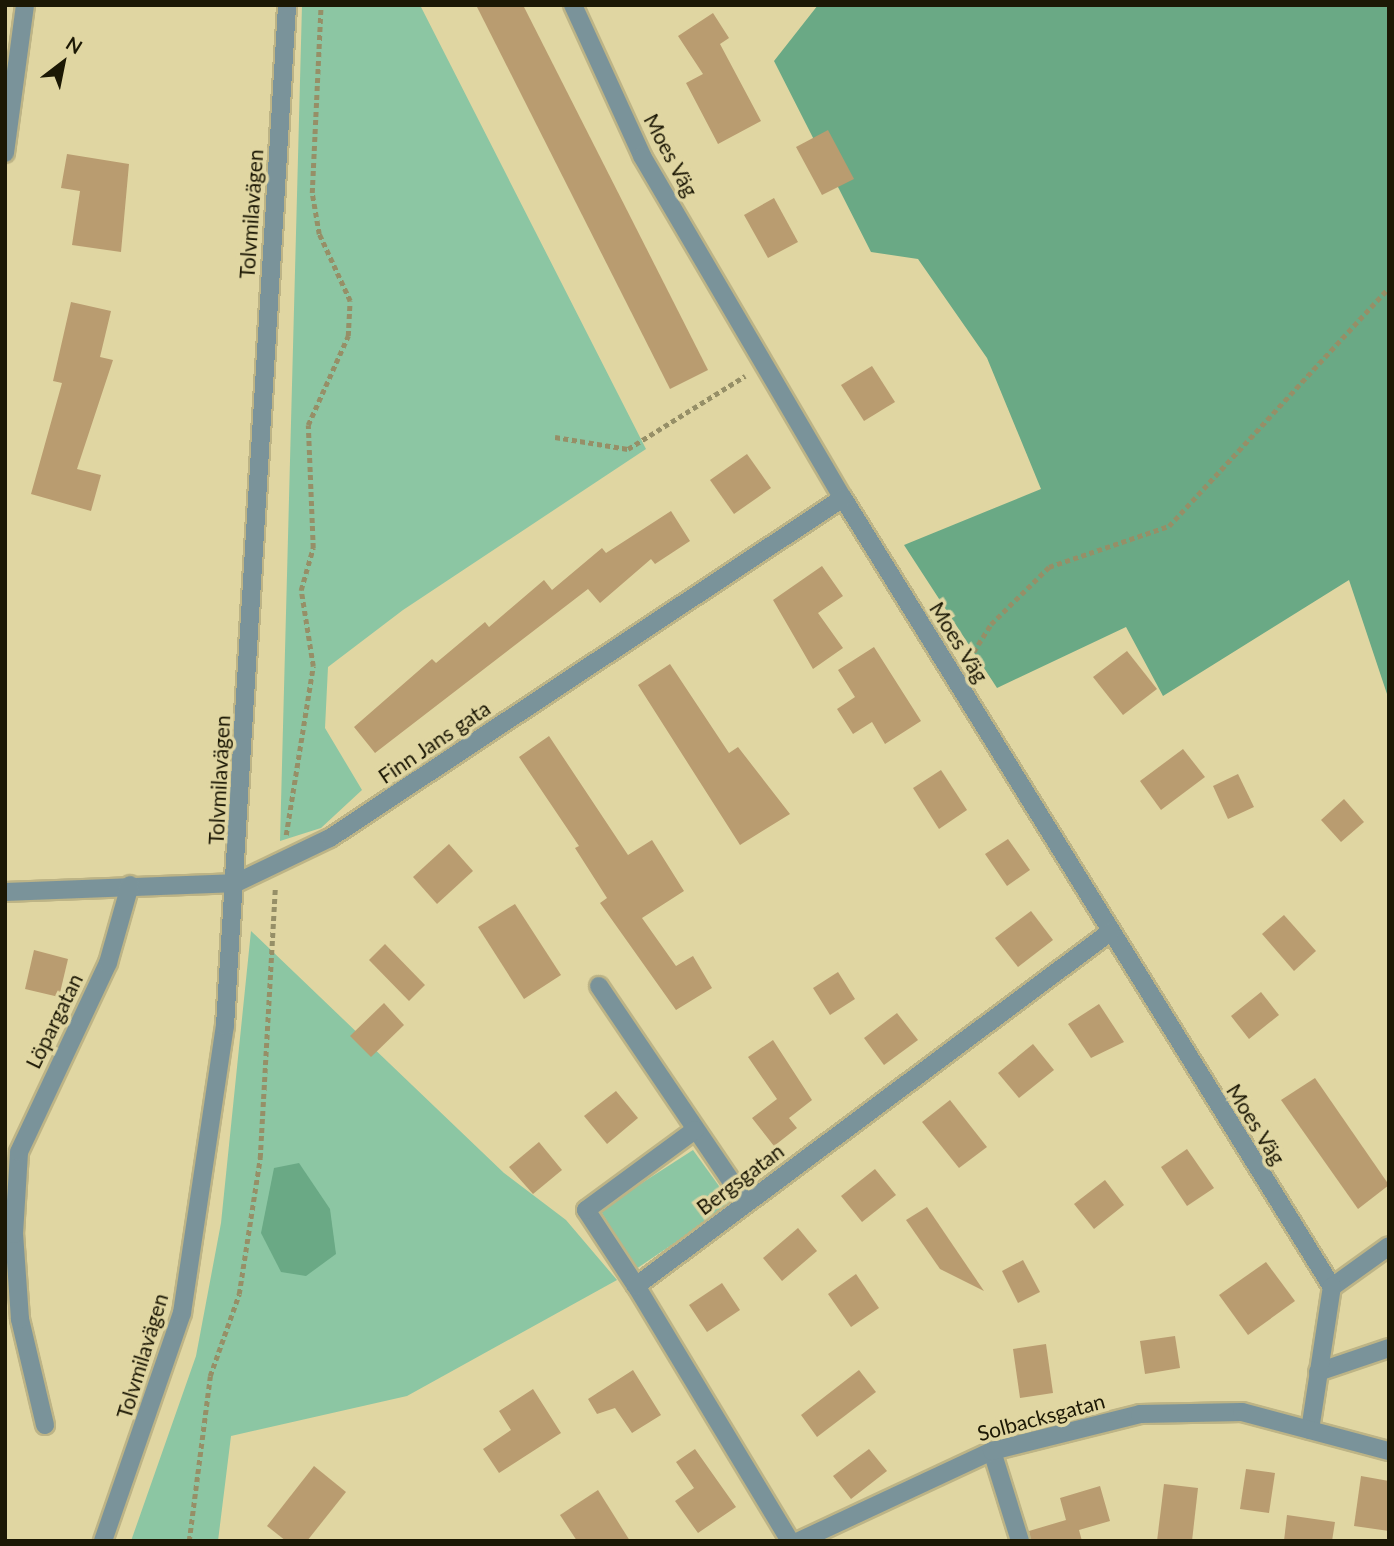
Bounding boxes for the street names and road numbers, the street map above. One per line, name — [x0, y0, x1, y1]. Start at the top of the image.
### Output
street label: Moes Väg — [639, 109, 703, 201]
street label: Tolvmilavägen — [234, 148, 268, 280]
street label: Moes Väg — [924, 597, 994, 687]
street label: Finn Jans gata — [373, 695, 495, 789]
street label: Tolvmilavägen — [203, 715, 235, 845]
street label: Löpargatan — [20, 969, 88, 1073]
street label: Moes Väg — [1221, 1079, 1291, 1169]
street label: Bergsgatan — [691, 1138, 789, 1220]
street label: Tolvmilavägen — [111, 1290, 173, 1422]
street label: Solbacksgatan — [974, 1388, 1108, 1446]

